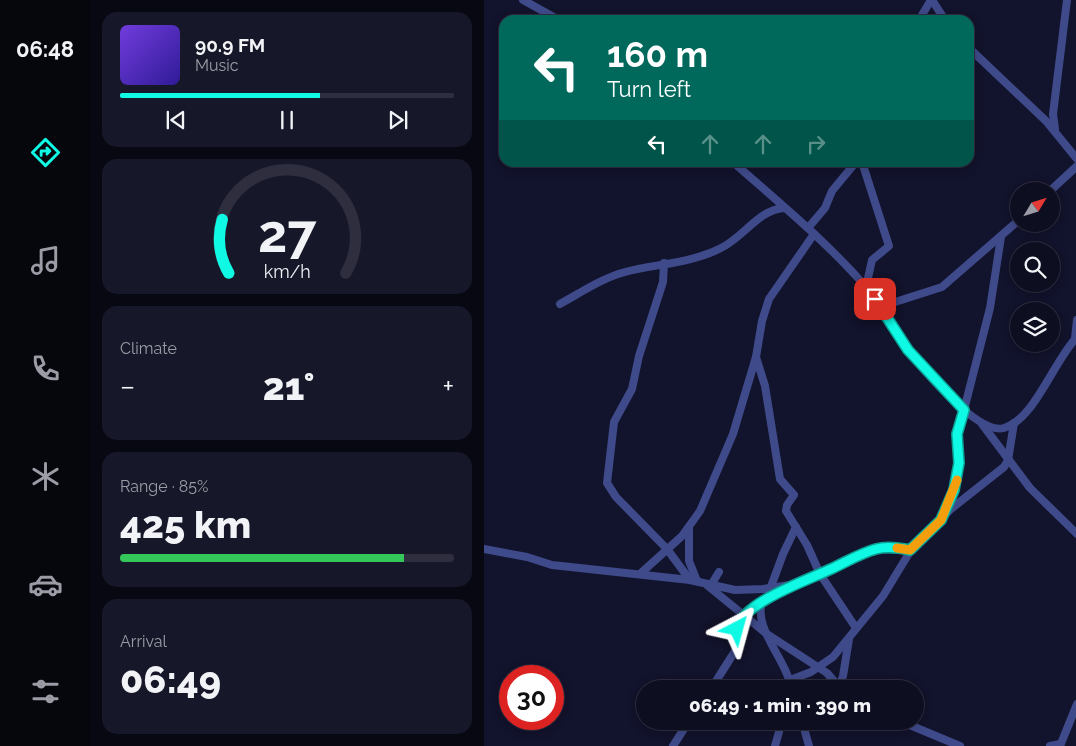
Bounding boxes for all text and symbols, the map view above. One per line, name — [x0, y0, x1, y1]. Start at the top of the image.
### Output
text: 90.9 FM — [195, 34, 265, 56]
text: 160 m — [607, 34, 708, 75]
icon: left — [524, 35, 589, 100]
text: 06:48 — [16, 36, 74, 62]
text: Music — [195, 56, 239, 75]
text: Turn left — [607, 76, 691, 102]
icon: previous — [162, 106, 190, 134]
icon: pause — [273, 106, 301, 134]
icon: next — [384, 106, 412, 134]
icon: left — [643, 130, 671, 158]
icon: ahead — [696, 130, 724, 158]
icon: ahead — [749, 130, 777, 158]
icon: right — [802, 130, 830, 158]
icon: directions — [28, 135, 63, 170]
north arrow — [1010, 182, 1060, 232]
map controls — [1010, 182, 1060, 352]
text: 27 — [258, 203, 317, 264]
button: search — [1010, 242, 1060, 292]
icon: music — [28, 243, 63, 278]
text: km/h — [263, 261, 311, 282]
pin — [854, 278, 896, 320]
icon: arrive — [861, 285, 889, 313]
button: layers — [1010, 302, 1060, 352]
text: Climate — [120, 339, 177, 358]
icon: phone — [28, 351, 63, 386]
text: 21° — [263, 364, 315, 409]
text: − — [120, 370, 135, 403]
text: + — [442, 370, 454, 403]
icon: climate — [28, 459, 63, 494]
text: Range · 85% — [120, 477, 208, 496]
text: 425 km — [120, 502, 251, 547]
icon: car — [28, 567, 63, 602]
position arrow — [710, 602, 762, 654]
text: Arrival — [120, 632, 167, 651]
text: 06:49 — [120, 657, 221, 702]
speed limit sign: 30 — [499, 665, 564, 730]
icon: filters — [28, 674, 63, 709]
text: 06:49 · 1 min · 390 m — [689, 694, 871, 716]

